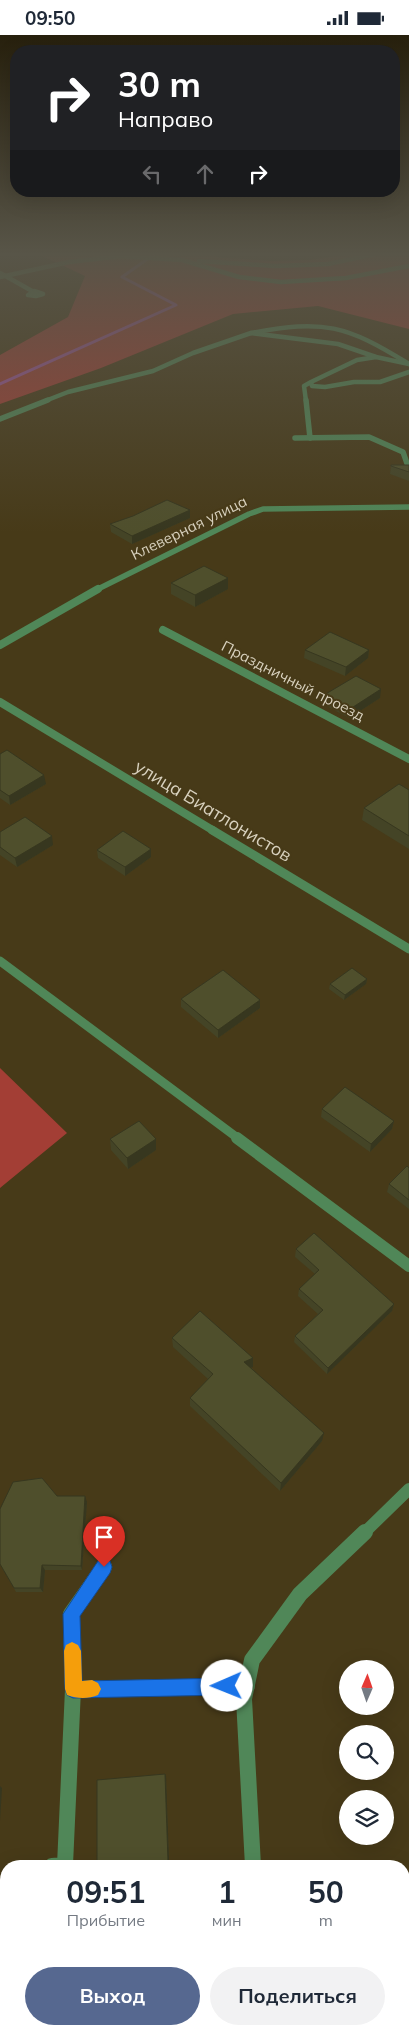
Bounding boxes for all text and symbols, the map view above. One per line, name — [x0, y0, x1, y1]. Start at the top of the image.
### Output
text: 09:50 — [25, 6, 75, 30]
text: 30 m — [118, 62, 201, 106]
icon: right — [35, 65, 100, 130]
text: Направо — [118, 105, 213, 133]
icon: left — [138, 160, 166, 188]
icon: ahead — [191, 160, 219, 188]
icon: right — [244, 160, 272, 188]
street label: Клеверная улица — [128, 491, 250, 564]
street label: Праздничный проезд — [219, 636, 368, 725]
street label: улица Биатлонистов — [130, 755, 296, 867]
pin — [83, 1516, 125, 1567]
icon: arrive — [90, 1523, 118, 1551]
position arrow — [200, 1659, 252, 1711]
north arrow — [339, 1660, 394, 1715]
map controls — [339, 1660, 394, 1845]
button: search — [339, 1725, 394, 1780]
button: layers — [339, 1790, 394, 1845]
text: 09:51 — [66, 1873, 146, 1911]
text: 1 — [218, 1873, 236, 1911]
text: 50 — [308, 1873, 344, 1911]
text: Прибытие — [67, 1910, 145, 1930]
text: мин — [212, 1910, 242, 1930]
text: m — [319, 1910, 333, 1930]
button: Выход — [25, 1967, 200, 2025]
button: Поделиться — [210, 1967, 385, 2025]

